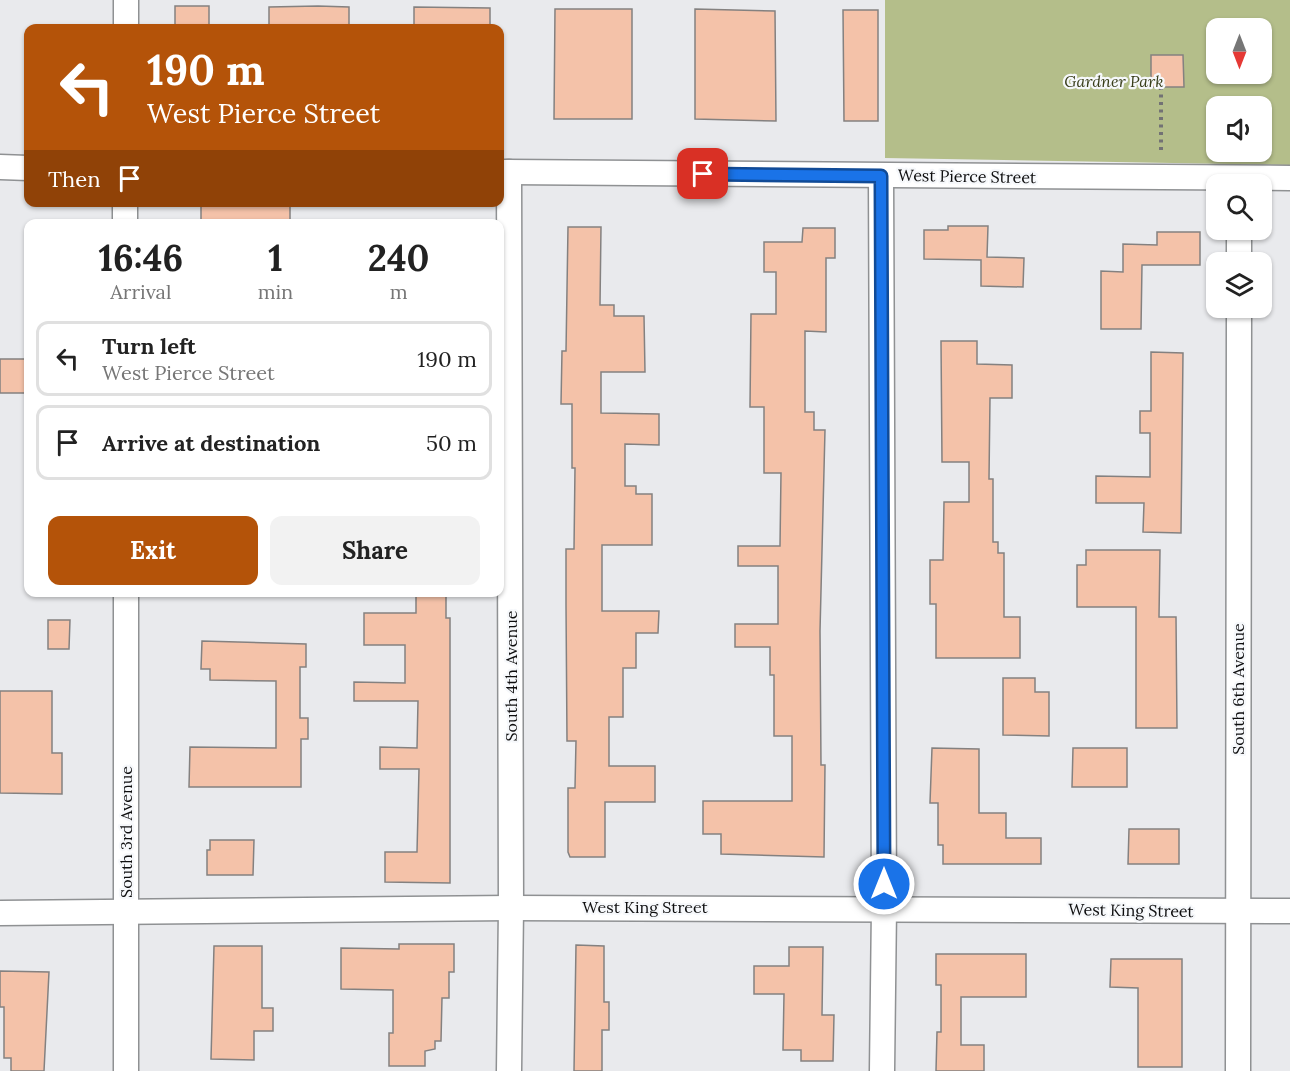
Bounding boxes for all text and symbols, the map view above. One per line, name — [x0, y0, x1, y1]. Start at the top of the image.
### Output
north arrow — [1206, 18, 1272, 84]
map controls — [1206, 18, 1272, 318]
text: 190 m — [147, 43, 265, 97]
icon: left — [48, 48, 126, 126]
park label: Gardner Park — [1064, 71, 1164, 91]
text: West Pierce Street — [147, 96, 380, 130]
button: sound — [1206, 96, 1272, 162]
pin — [677, 148, 728, 199]
icon: arrive — [686, 157, 719, 190]
icon: arrive — [113, 162, 146, 195]
text: Then — [48, 165, 101, 193]
street label: West Pierce Street — [898, 165, 1037, 187]
button: search — [1206, 174, 1272, 240]
text: 16:46 — [98, 235, 183, 281]
text: 1 — [268, 235, 283, 281]
text: 240 — [368, 235, 430, 281]
button: layers — [1206, 252, 1272, 318]
text: Arrival — [110, 279, 171, 304]
text: min — [258, 279, 293, 304]
text: m — [390, 279, 408, 304]
text: Turn left — [102, 332, 196, 360]
icon: left — [51, 342, 84, 375]
text: 190 m — [417, 345, 477, 373]
text: West Pierce Street — [102, 360, 275, 385]
icon: arrive — [51, 426, 84, 459]
text: Arrive at destination — [102, 429, 320, 457]
text: 50 m — [426, 429, 477, 457]
button: Exit — [48, 516, 258, 585]
button: Share — [270, 516, 480, 585]
street label: South 4th Avenue — [501, 610, 521, 741]
street label: South 6th Avenue — [1228, 623, 1248, 755]
street label: South 3rd Avenue — [116, 766, 136, 898]
position arrow — [852, 852, 916, 916]
street label: West King Street — [582, 897, 708, 917]
street label: West King Street — [1068, 899, 1195, 921]

